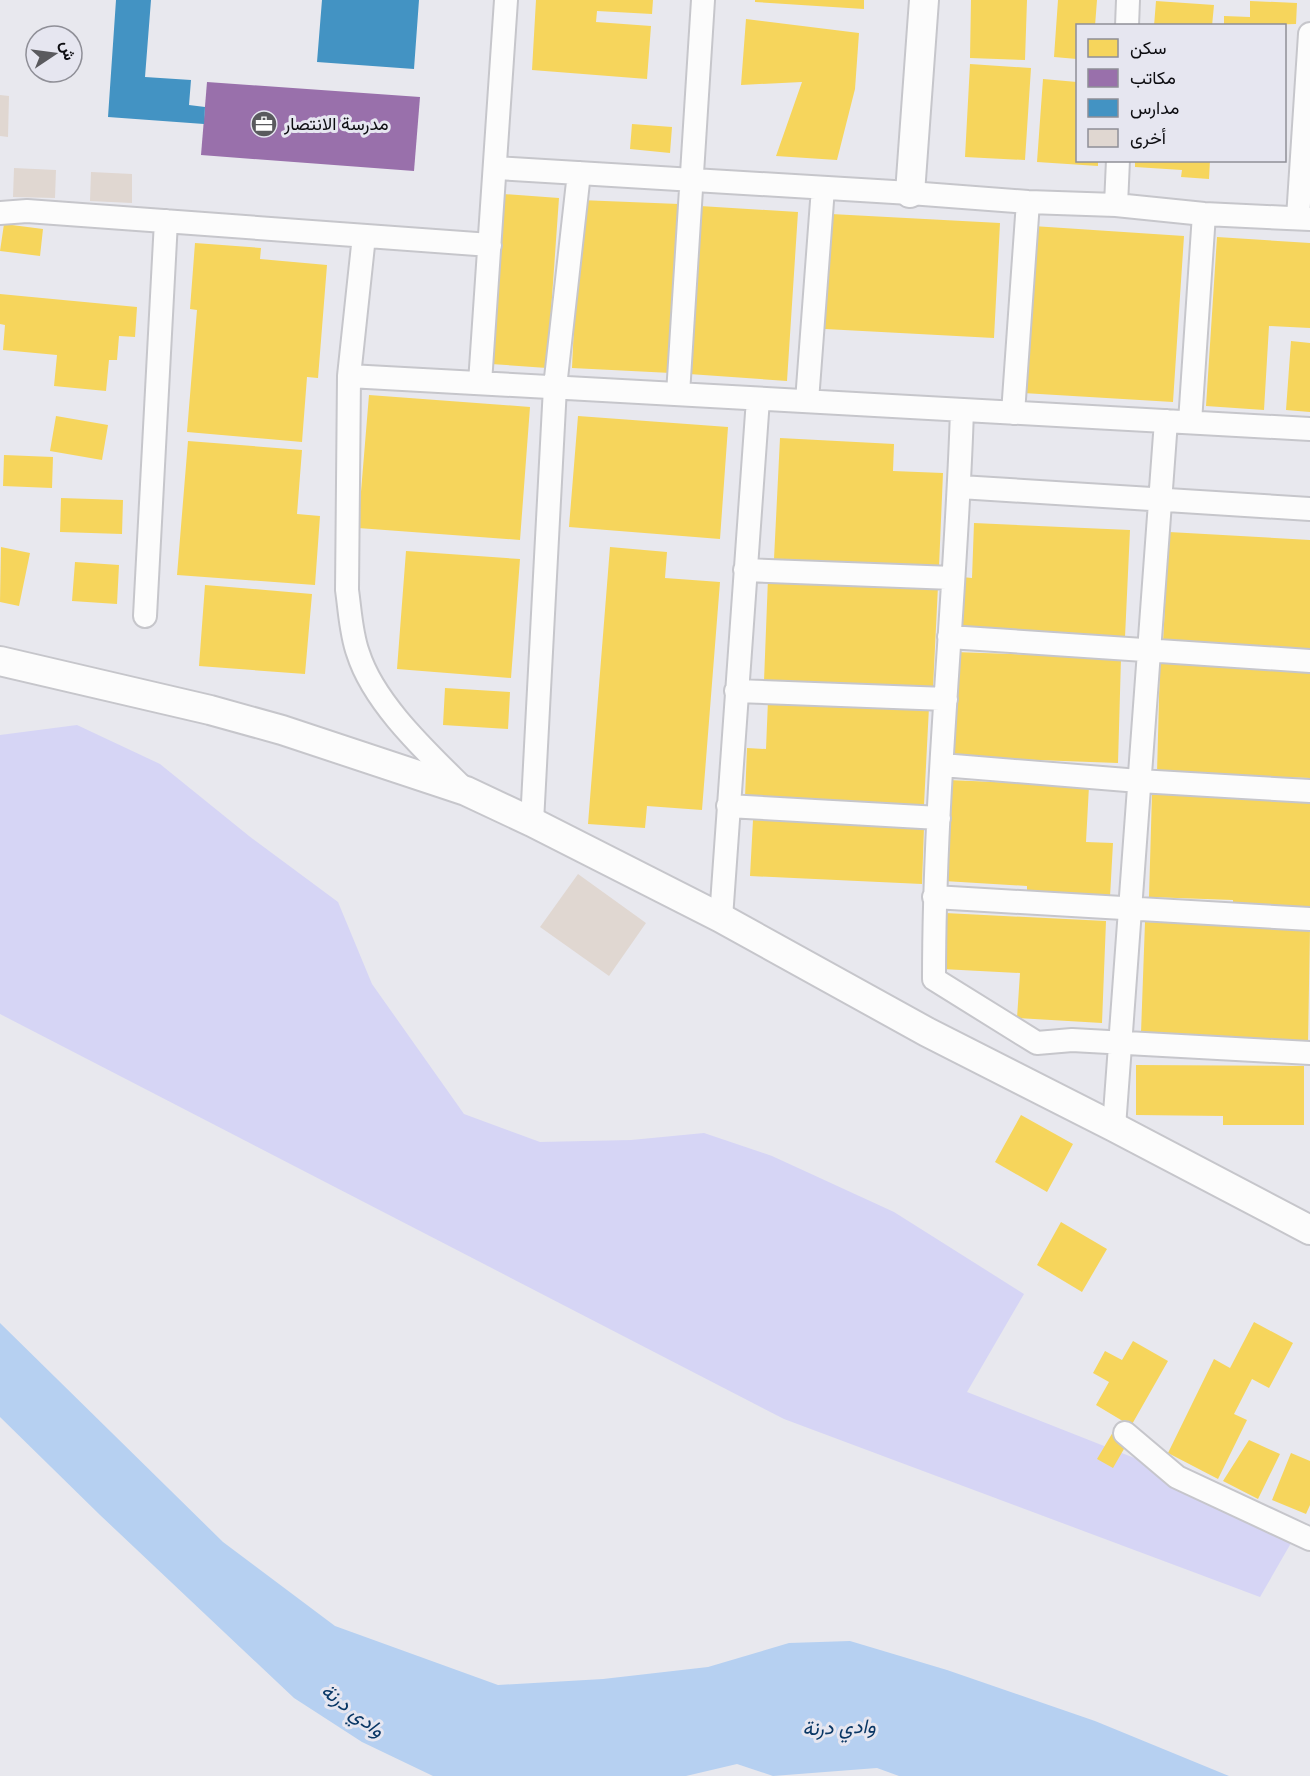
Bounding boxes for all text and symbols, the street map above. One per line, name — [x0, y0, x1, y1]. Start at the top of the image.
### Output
north arrow — [24, 24, 84, 84]
legend — [1076, 24, 1286, 162]
text: سكن — [1130, 37, 1166, 59]
text: ش — [57, 39, 80, 62]
text: مكاتب — [1130, 67, 1176, 89]
text: مدارس — [1130, 97, 1179, 119]
office icon: مدرسة الانتصار — [249, 109, 279, 139]
place label: مدرسة الانتصار — [283, 113, 389, 135]
text: أخرى — [1130, 127, 1166, 149]
water label: وادي درنة — [314, 1678, 389, 1745]
water label: وادي درنة — [802, 1714, 876, 1744]

